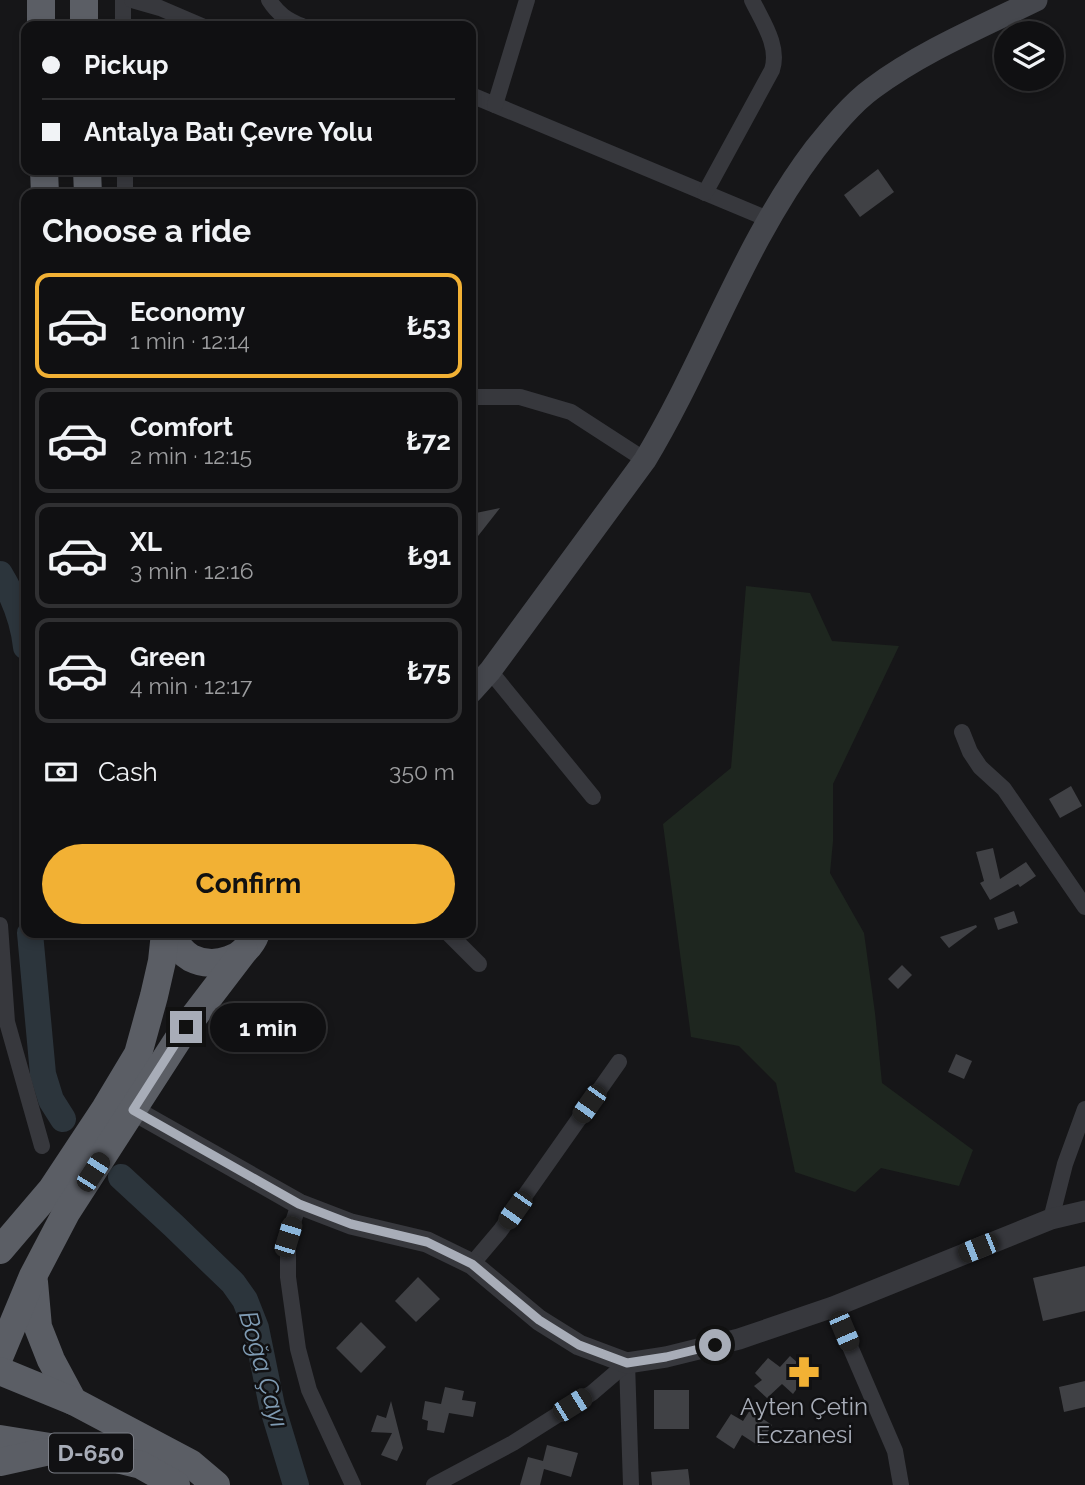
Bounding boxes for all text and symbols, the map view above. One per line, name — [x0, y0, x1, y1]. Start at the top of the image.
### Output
map controls — [994, 21, 1064, 91]
button: layers — [994, 21, 1064, 91]
text: Pickup — [84, 50, 169, 80]
text: Antalya Batı Çevre Yolu — [84, 117, 373, 147]
text: Choose a ride — [42, 212, 251, 249]
icon: car — [46, 294, 109, 357]
text: Economy — [130, 297, 245, 327]
text: ₺53 — [407, 311, 451, 341]
text: 1 min · 12:14 — [130, 327, 250, 354]
icon: car — [46, 409, 109, 472]
text: Comfort — [130, 412, 233, 442]
text: ₺72 — [406, 426, 451, 456]
text: 2 min · 12:15 — [130, 442, 252, 469]
icon: car — [46, 524, 109, 587]
text: XL — [130, 527, 162, 557]
text: ₺91 — [407, 541, 451, 571]
text: 3 min · 12:16 — [130, 557, 254, 584]
icon: car — [46, 639, 109, 702]
text: Green — [130, 642, 206, 672]
text: ₺75 — [407, 656, 451, 686]
text: 4 min · 12:17 — [130, 672, 252, 699]
icon: cash — [42, 753, 80, 791]
text: Cash — [98, 757, 158, 787]
text: 350 m — [389, 758, 455, 785]
button: Confirm — [42, 844, 455, 924]
callout: 1 min — [210, 1002, 326, 1052]
route end — [170, 1011, 202, 1043]
text: 1 min — [239, 1014, 297, 1041]
car — [569, 1081, 610, 1127]
car — [73, 1149, 114, 1195]
car — [495, 1187, 536, 1233]
car — [272, 1214, 305, 1260]
car — [955, 1230, 1002, 1266]
water label: Boğa Çayı — [233, 1307, 295, 1431]
car — [827, 1308, 862, 1354]
route start — [699, 1329, 731, 1361]
pharmacy icon: Ayten Çetin Eczanesi — [787, 1355, 821, 1389]
car — [549, 1385, 596, 1425]
place label: Ayten Çetin Eczanesi — [740, 1392, 868, 1449]
road number: D-650 — [49, 1434, 133, 1472]

